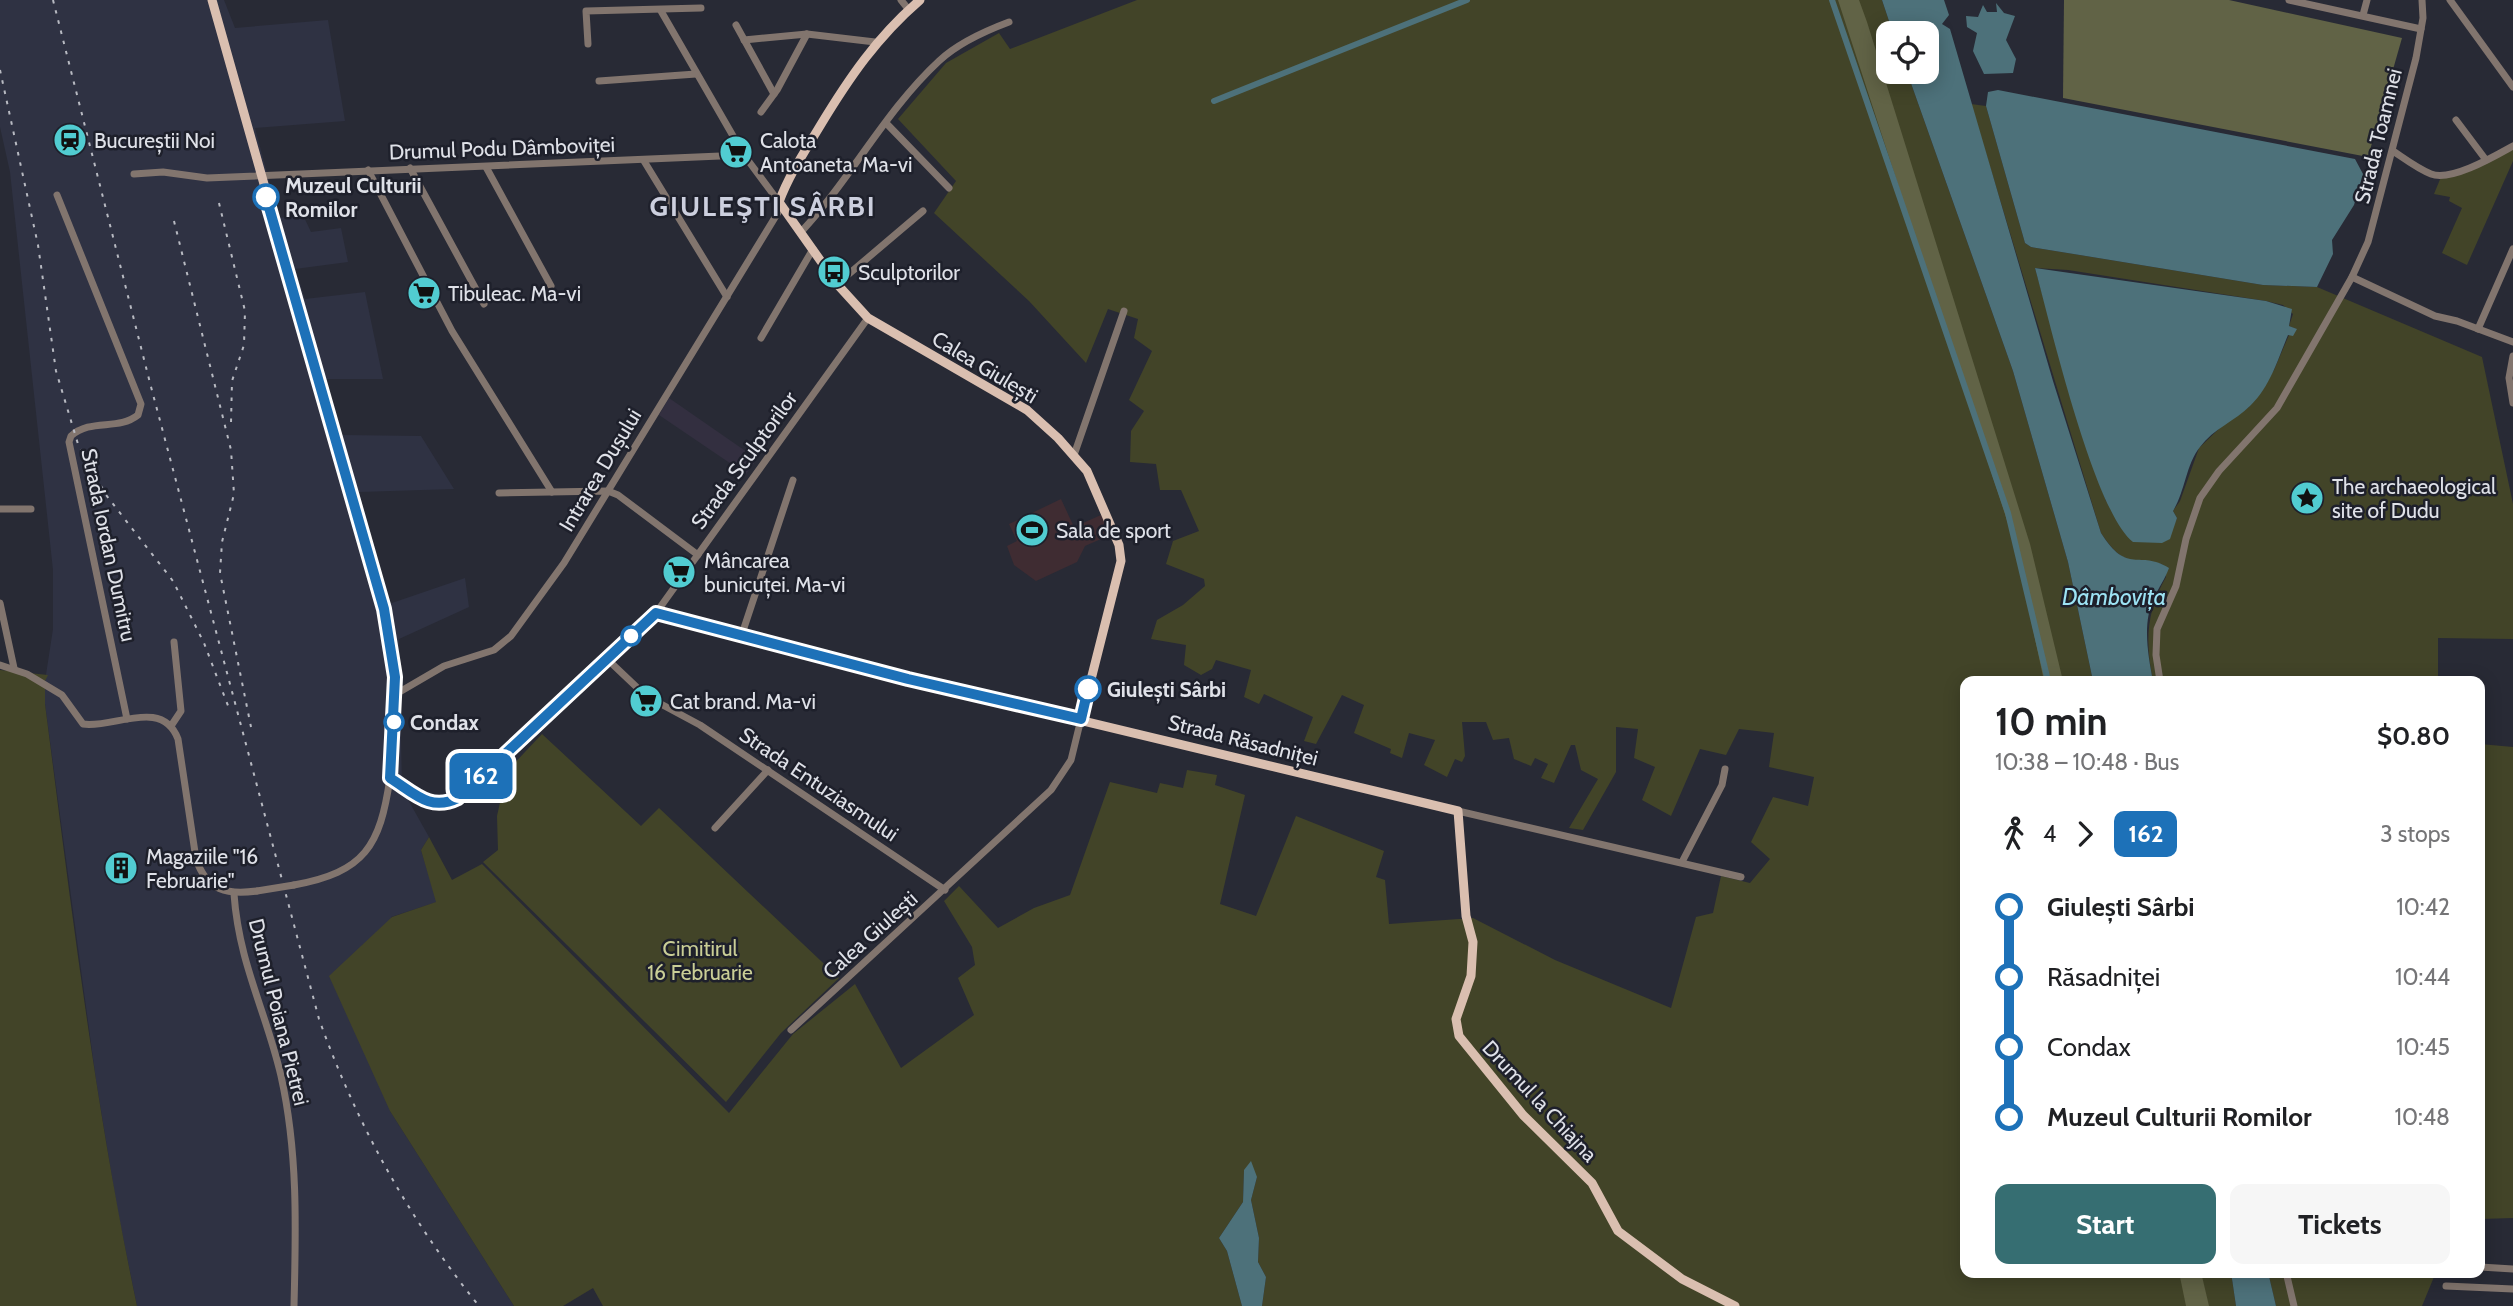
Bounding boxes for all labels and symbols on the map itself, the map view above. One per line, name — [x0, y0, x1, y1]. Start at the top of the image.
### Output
street label: Strada Toamnei — [2349, 66, 2407, 206]
station icon: Bucureștii Noi — [51, 121, 89, 159]
place label: Bucureștii Noi — [94, 128, 215, 155]
place label: Calota Antoaneta. Ma-vi — [760, 128, 913, 177]
street label: Drumul Podu Dâmboviței — [389, 132, 616, 166]
supermarket icon: Calota Antoaneta. Ma-vi — [717, 133, 755, 171]
place label: Muzeul Culturii Romilor — [285, 173, 422, 222]
marker: Muzeul Culturii Romilor — [253, 184, 279, 210]
district label: GIULEŞTI SÂRBI — [649, 189, 877, 223]
bus stop icon: Sculptorilor — [815, 253, 853, 291]
place label: Sculptorilor — [858, 260, 960, 285]
supermarket icon: Tibuleac. Ma-vi — [405, 274, 443, 312]
place label: Tibuleac. Ma-vi — [448, 281, 581, 306]
street label: Calea Giulești — [927, 326, 1042, 410]
street label: Strada Sculptorilor — [686, 386, 803, 534]
street label: Intrarea Dușului — [554, 404, 648, 537]
street label: Strada Iordan Dumitru — [76, 446, 142, 644]
place label: The archaeological site of Dudu — [2332, 474, 2496, 523]
place icon: The archaeological site of Dudu — [2288, 479, 2326, 517]
sports icon: Sala de sport — [1013, 511, 1051, 549]
place label: Sala de sport — [1056, 518, 1171, 543]
place label: Mâncarea bunicuței. Ma-vi — [704, 548, 845, 599]
supermarket icon: Mâncarea bunicuței. Ma-vi — [660, 553, 698, 591]
water label: Dâmbovița — [2062, 583, 2166, 611]
unlabelled marker — [621, 626, 641, 646]
marker: Giulești Sârbi — [1075, 676, 1101, 702]
place label: Giulești Sârbi — [1107, 677, 1226, 704]
supermarket icon: Cat brand. Ma-vi — [627, 682, 665, 720]
place label: Cat brand. Ma-vi — [670, 689, 816, 714]
street label: Strada Răsadniței — [1165, 709, 1321, 773]
place label: Condax — [410, 710, 480, 735]
marker: Condax — [384, 712, 404, 732]
street label: Strada Entuziasmului — [735, 722, 903, 846]
line badge: 162 — [441, 753, 521, 799]
place label: Magaziile "16 Februarie" — [146, 844, 258, 893]
building icon: Magaziile "16 Februarie" — [102, 849, 140, 887]
street label: Calea Giulești — [818, 886, 924, 985]
street label: Drumul Poiana Pietrei — [244, 916, 314, 1108]
park label: Cimitirul 16 Februarie — [647, 936, 753, 985]
street label: Drumul la Chiajna — [1477, 1035, 1603, 1168]

